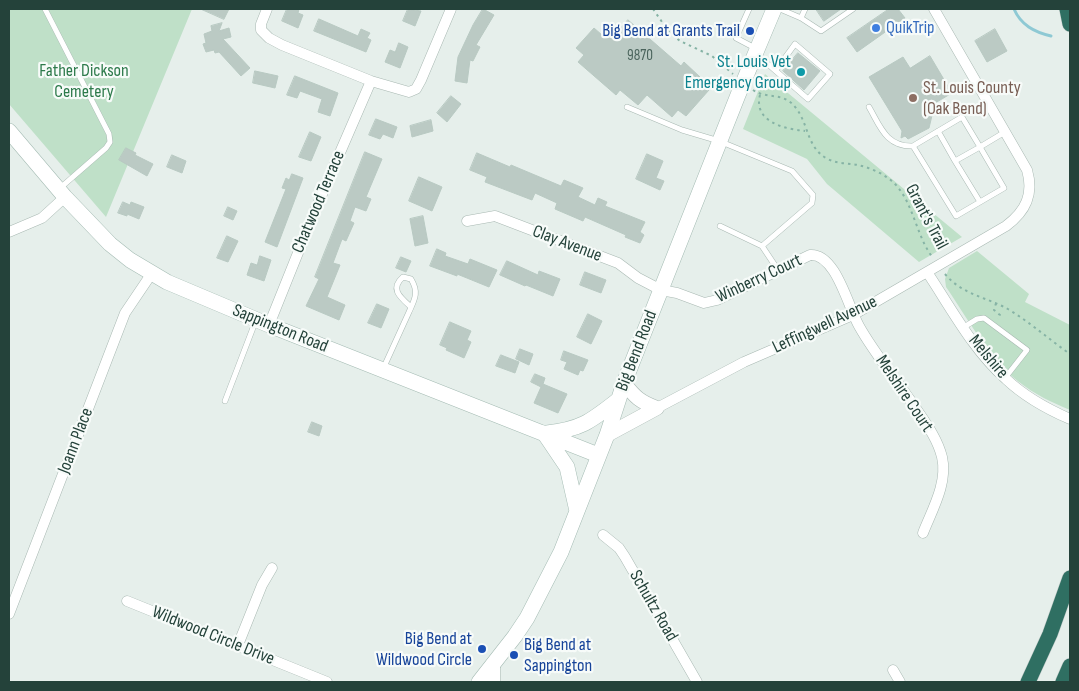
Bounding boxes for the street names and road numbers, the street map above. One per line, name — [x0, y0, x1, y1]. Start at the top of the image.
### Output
street label: Chatwood Terrace — [288, 148, 350, 256]
street label: Grant's Trail — [900, 181, 952, 253]
street label: Clay Avenue — [529, 221, 605, 267]
street label: Winberry Court — [713, 250, 805, 308]
street label: Leffingwell Avenue — [769, 291, 881, 359]
street label: Sappington Road — [229, 300, 331, 358]
street label: Big Bend Road — [612, 308, 662, 394]
street label: Melshire — [963, 331, 1013, 383]
street label: Melshire Court — [870, 351, 938, 437]
street label: Joann Place — [54, 405, 98, 477]
street label: Schultz Road — [624, 567, 682, 645]
street label: Wildwood Circle Drive — [149, 602, 277, 670]

